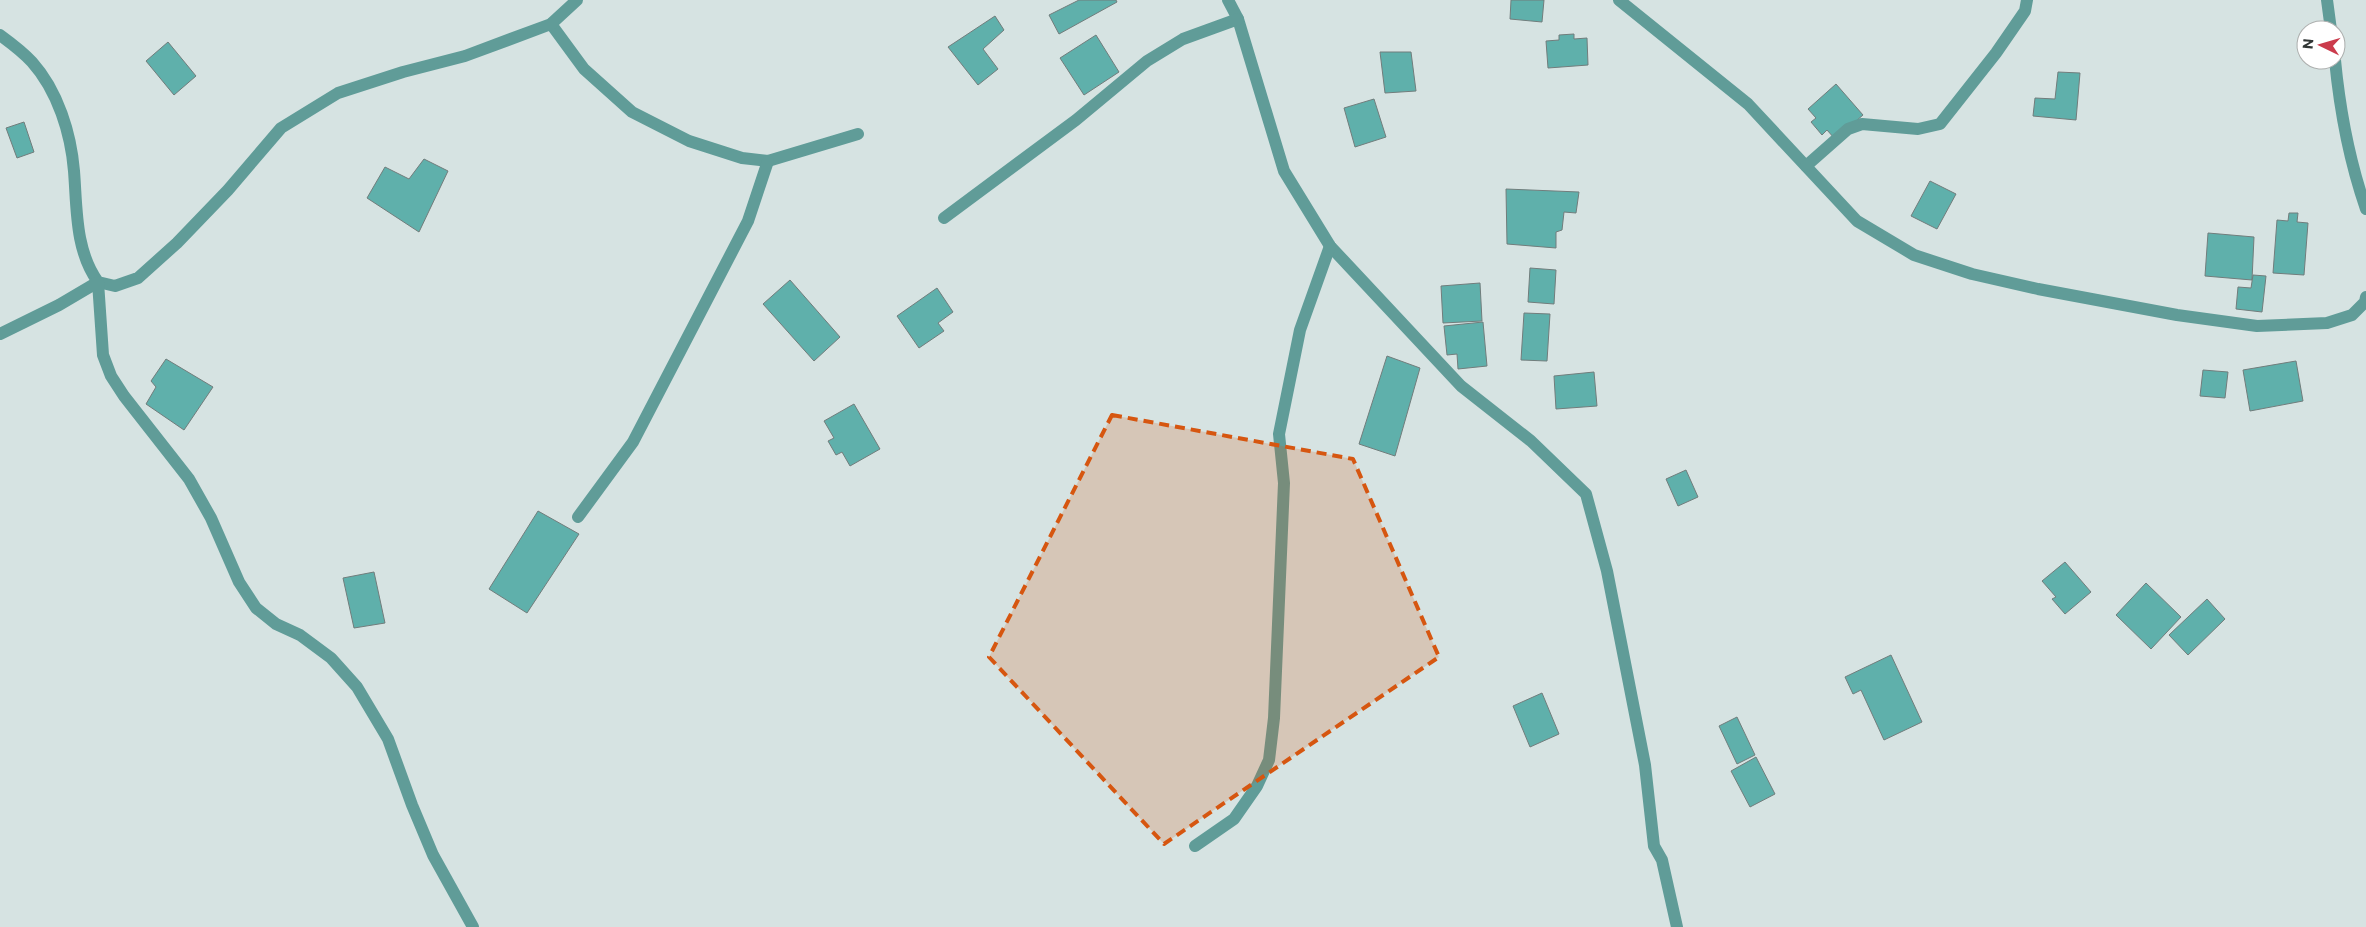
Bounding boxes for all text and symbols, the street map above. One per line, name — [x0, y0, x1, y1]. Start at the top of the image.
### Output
north arrow — [2296, 20, 2346, 70]
text: N — [2299, 38, 2316, 50]

